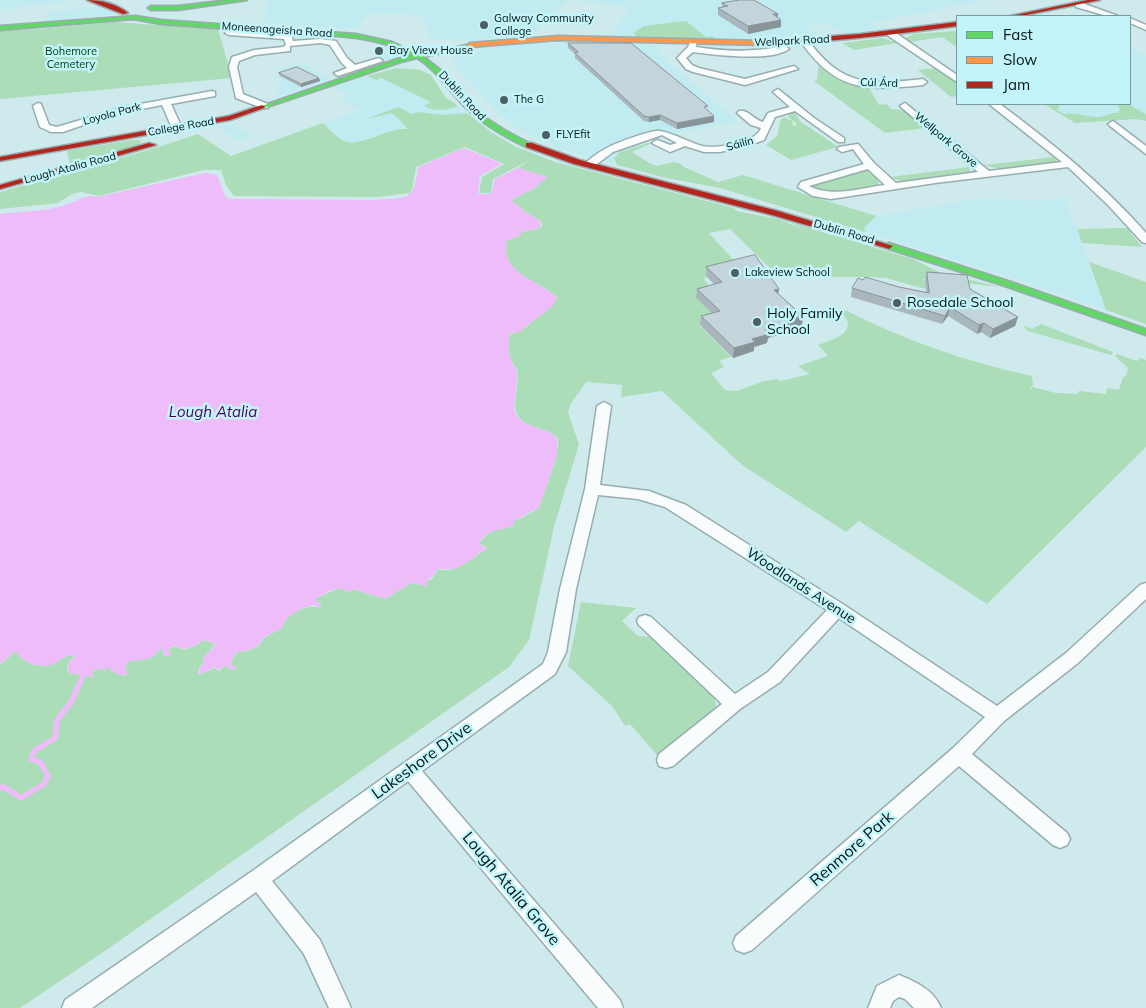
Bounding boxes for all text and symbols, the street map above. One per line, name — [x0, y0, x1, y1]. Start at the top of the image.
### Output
place label: Galway Community College — [494, 12, 594, 38]
legend — [956, 15, 1131, 105]
marker: Galway Community College — [478, 19, 490, 31]
street label: Moneenageisha Road — [221, 20, 333, 40]
text: Fast — [1003, 25, 1033, 44]
street label: Wellpark Road — [754, 32, 830, 50]
place label: Bay View House — [389, 44, 473, 58]
park label: Bohemore Cemetery — [45, 45, 97, 71]
marker: Bay View House — [373, 45, 385, 57]
text: Slow — [1003, 50, 1037, 69]
street label: Dublin Road — [436, 69, 488, 123]
text: Jam — [1003, 75, 1030, 94]
street label: Cúl Árd — [860, 76, 898, 90]
place label: The G — [514, 93, 544, 107]
marker: The G — [498, 94, 510, 106]
street label: Loyola Park — [82, 100, 142, 128]
street label: Wellpark Grove — [912, 110, 980, 170]
street label: College Road — [147, 115, 215, 139]
place label: FLYEfit — [556, 128, 590, 142]
marker: FLYEfit — [540, 129, 552, 141]
street label: Sáilín — [725, 134, 755, 154]
street label: Lough Atalia Road — [23, 149, 117, 187]
street label: Dublin Road — [812, 217, 876, 247]
place label: Lakeview School — [745, 266, 830, 280]
marker: Lakeview School — [729, 267, 741, 279]
place label: Rosedale School — [907, 295, 1014, 311]
marker: Rosedale School — [891, 297, 903, 309]
place label: Holy Family School — [767, 306, 843, 338]
marker: Holy Family School — [751, 316, 763, 328]
water label: Lough Atalia — [169, 403, 257, 421]
street label: Woodlands Avenue — [743, 544, 859, 628]
street label: Lakeshore Drive — [368, 718, 476, 804]
street label: Renmore Park — [806, 808, 898, 890]
street label: Lough Atalia Grove — [458, 828, 564, 950]

